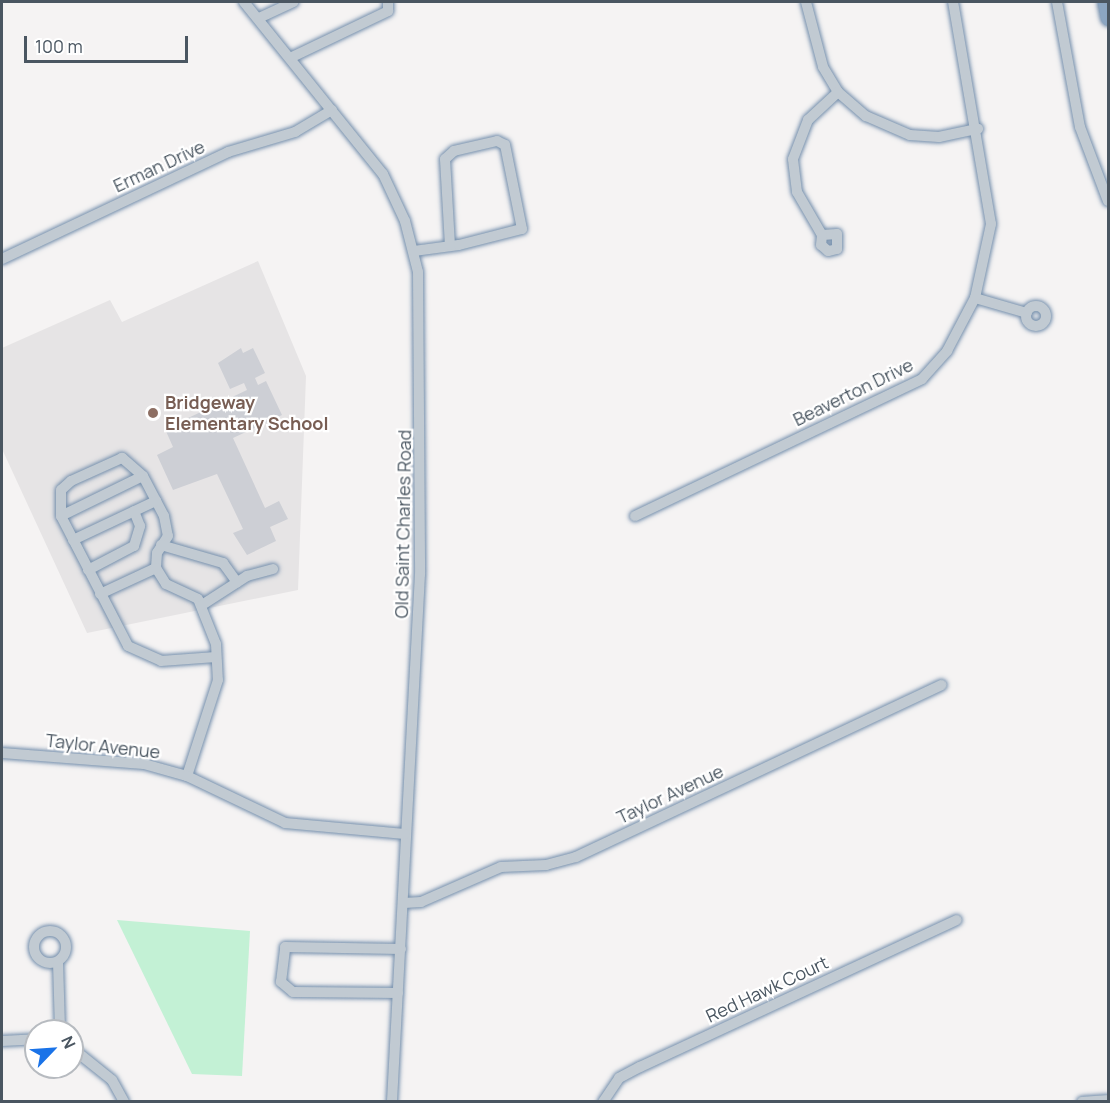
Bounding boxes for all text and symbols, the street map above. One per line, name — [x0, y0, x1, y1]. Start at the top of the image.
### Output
scale bar — [27, 24, 190, 62]
text: 100 m — [35, 34, 83, 58]
street label: Erman Drive — [110, 135, 208, 197]
street label: Beaverton Drive — [790, 354, 916, 430]
place label: Bridgeway Elementary School — [165, 392, 328, 434]
marker: Bridgeway Elementary School — [146, 406, 160, 420]
street label: Old Saint Charles Road — [391, 429, 415, 619]
street label: Taylor Avenue — [45, 729, 161, 763]
street label: Taylor Avenue — [613, 760, 727, 828]
street label: Red Hawk Court — [702, 951, 832, 1027]
north arrow — [24, 1019, 84, 1079]
text: N — [56, 1032, 81, 1052]

